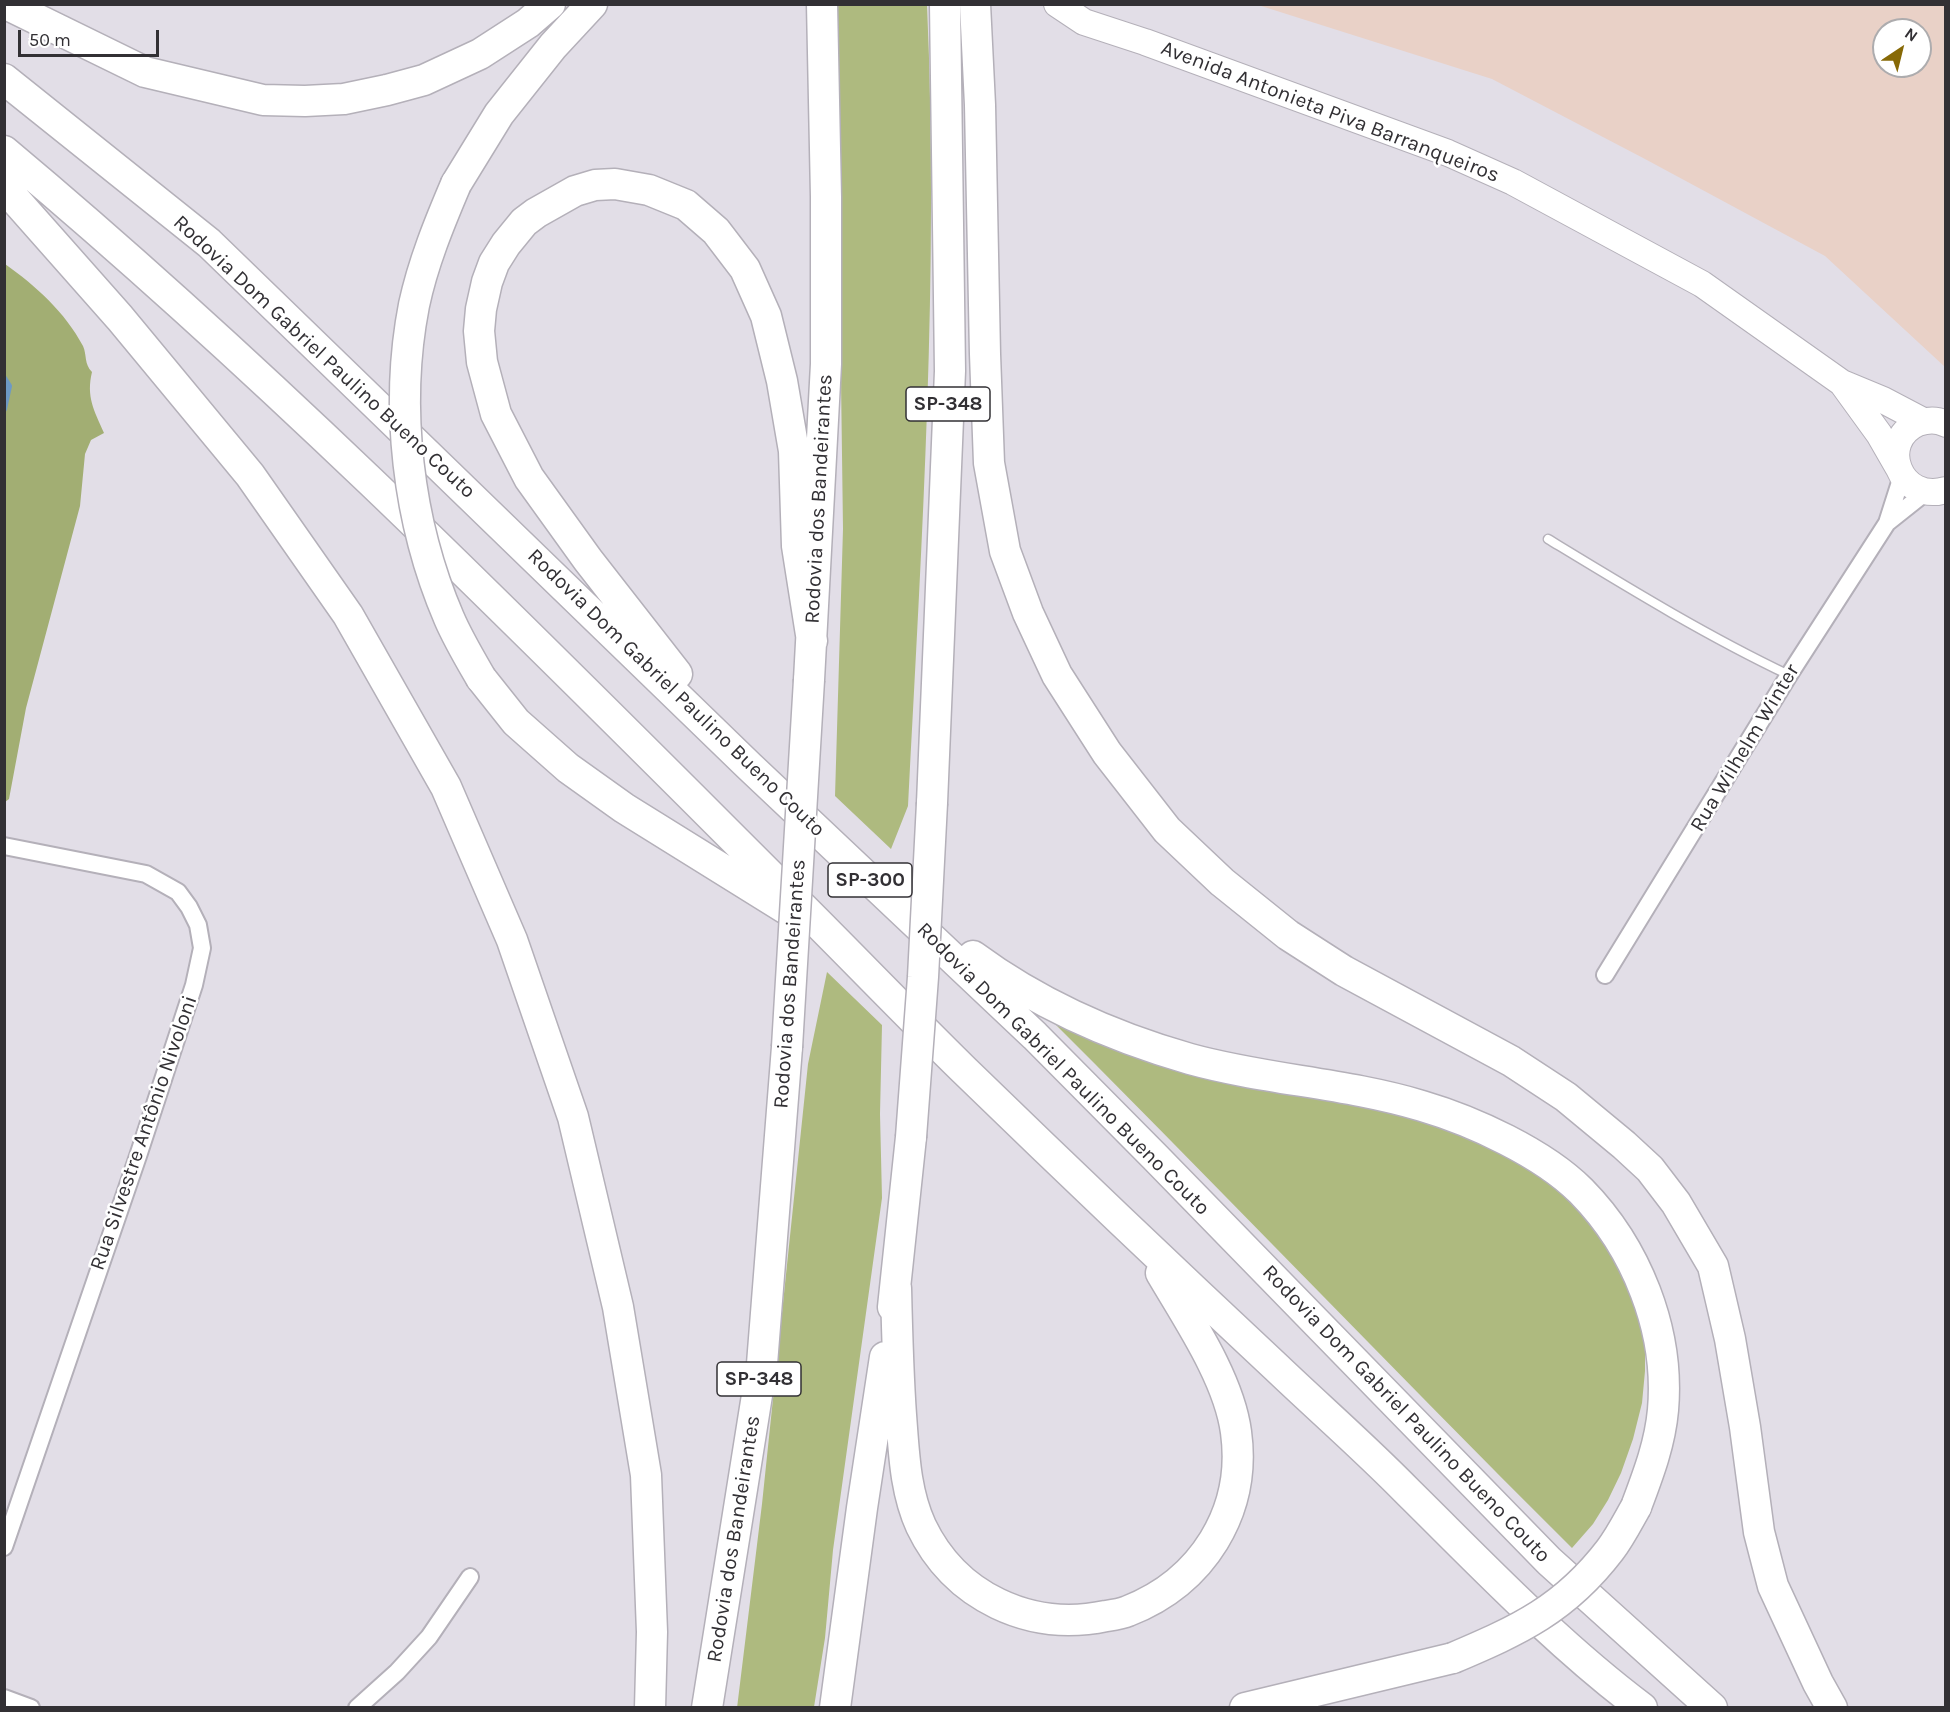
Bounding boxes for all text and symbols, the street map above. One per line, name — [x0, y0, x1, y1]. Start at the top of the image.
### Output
scale bar — [21, 18, 162, 56]
north arrow — [1872, 18, 1932, 78]
text: N — [1901, 23, 1922, 46]
text: 50 m — [29, 29, 71, 51]
street label: Avenida Antonieta Piva Barranqueiros — [1157, 36, 1503, 188]
street label: Rodovia Dom Gabriel Paulino Bueno Couto — [168, 210, 480, 504]
street label: Rodovia dos Bandeirantes — [800, 374, 838, 624]
road number: SP-348 — [906, 387, 990, 421]
street label: Rodovia Dom Gabriel Paulino Bueno Couto — [522, 544, 830, 842]
street label: Rua Wilhelm Winter — [1685, 660, 1805, 836]
street label: Rodovia dos Bandeirantes — [769, 858, 811, 1110]
road number: SP-300 — [828, 863, 912, 897]
street label: Rodovia Dom Gabriel Paulino Bueno Couto — [911, 917, 1215, 1221]
street label: Rua Silvestre Antônio Nivoloni — [85, 992, 203, 1274]
street label: Rodovia Dom Gabriel Paulino Bueno Couto — [1257, 1260, 1555, 1568]
road number: SP-348 — [717, 1362, 801, 1396]
street label: Rodovia dos Bandeirantes — [702, 1414, 766, 1664]

